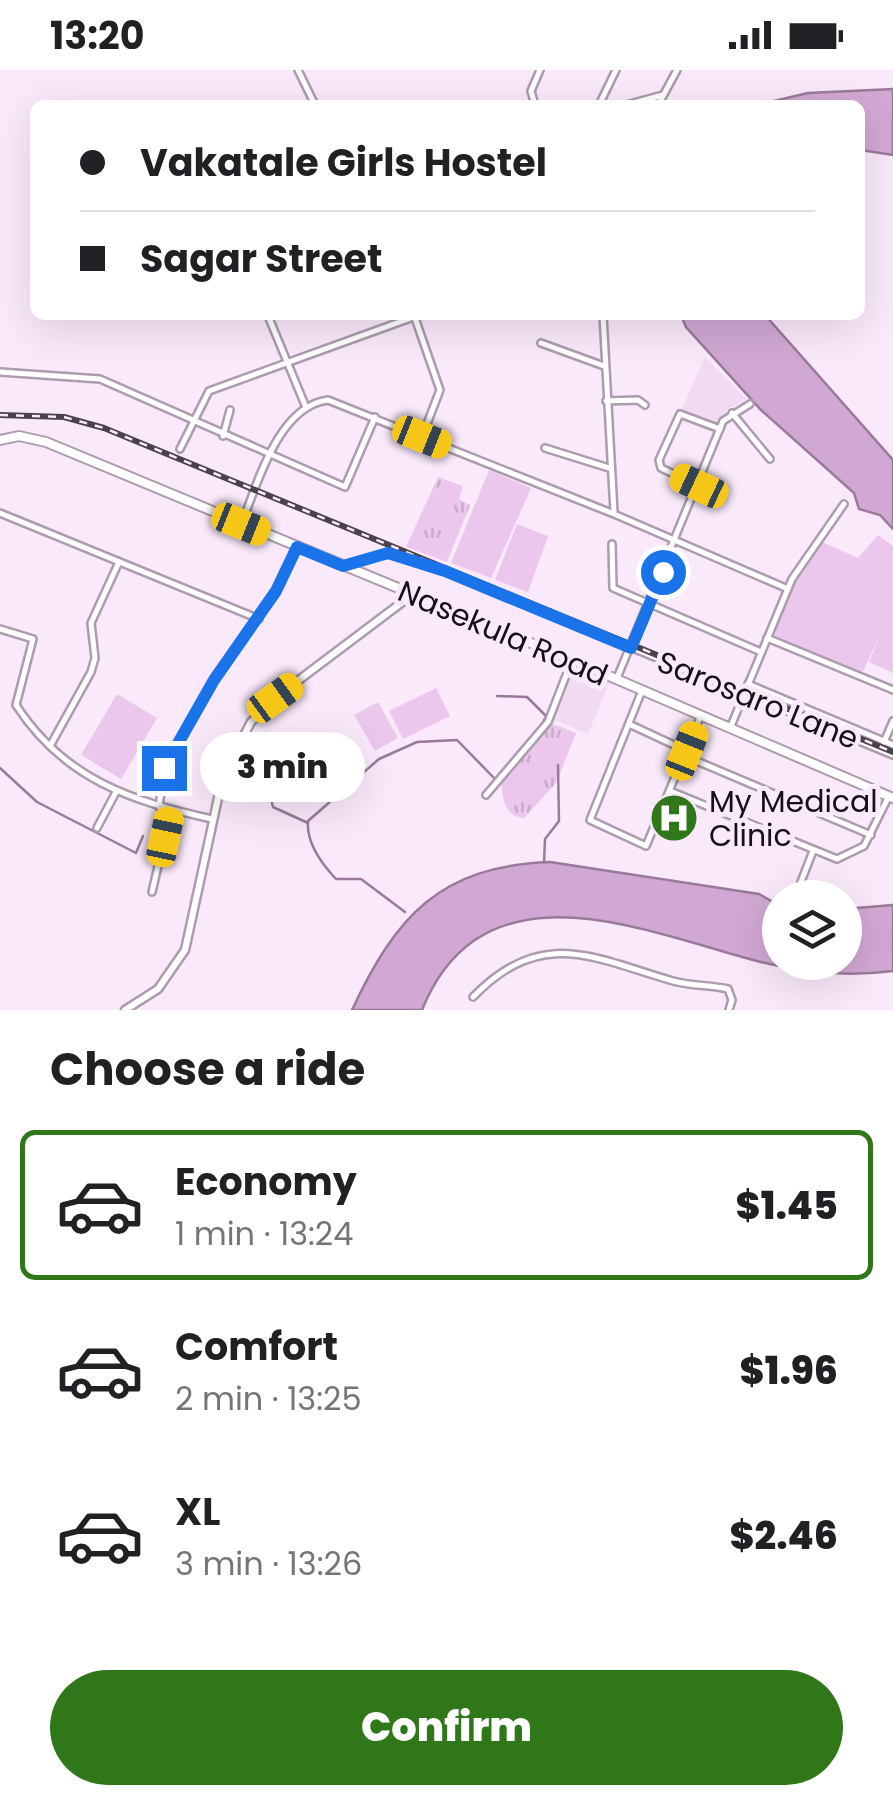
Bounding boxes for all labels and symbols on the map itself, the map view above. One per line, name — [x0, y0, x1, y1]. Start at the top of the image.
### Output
car — [389, 412, 455, 462]
car — [665, 460, 733, 512]
car — [208, 499, 274, 549]
route start — [641, 550, 686, 595]
street label: Nasekula Road — [392, 569, 614, 697]
street label: Sarosaro Lane — [651, 640, 865, 760]
car — [242, 668, 308, 728]
car — [662, 718, 712, 784]
callout: 3 min — [199, 733, 364, 803]
route end — [142, 746, 187, 791]
place label: My Medical Clinic — [709, 780, 878, 857]
hospital icon: My Medical Clinic — [648, 792, 700, 844]
car — [144, 805, 186, 869]

